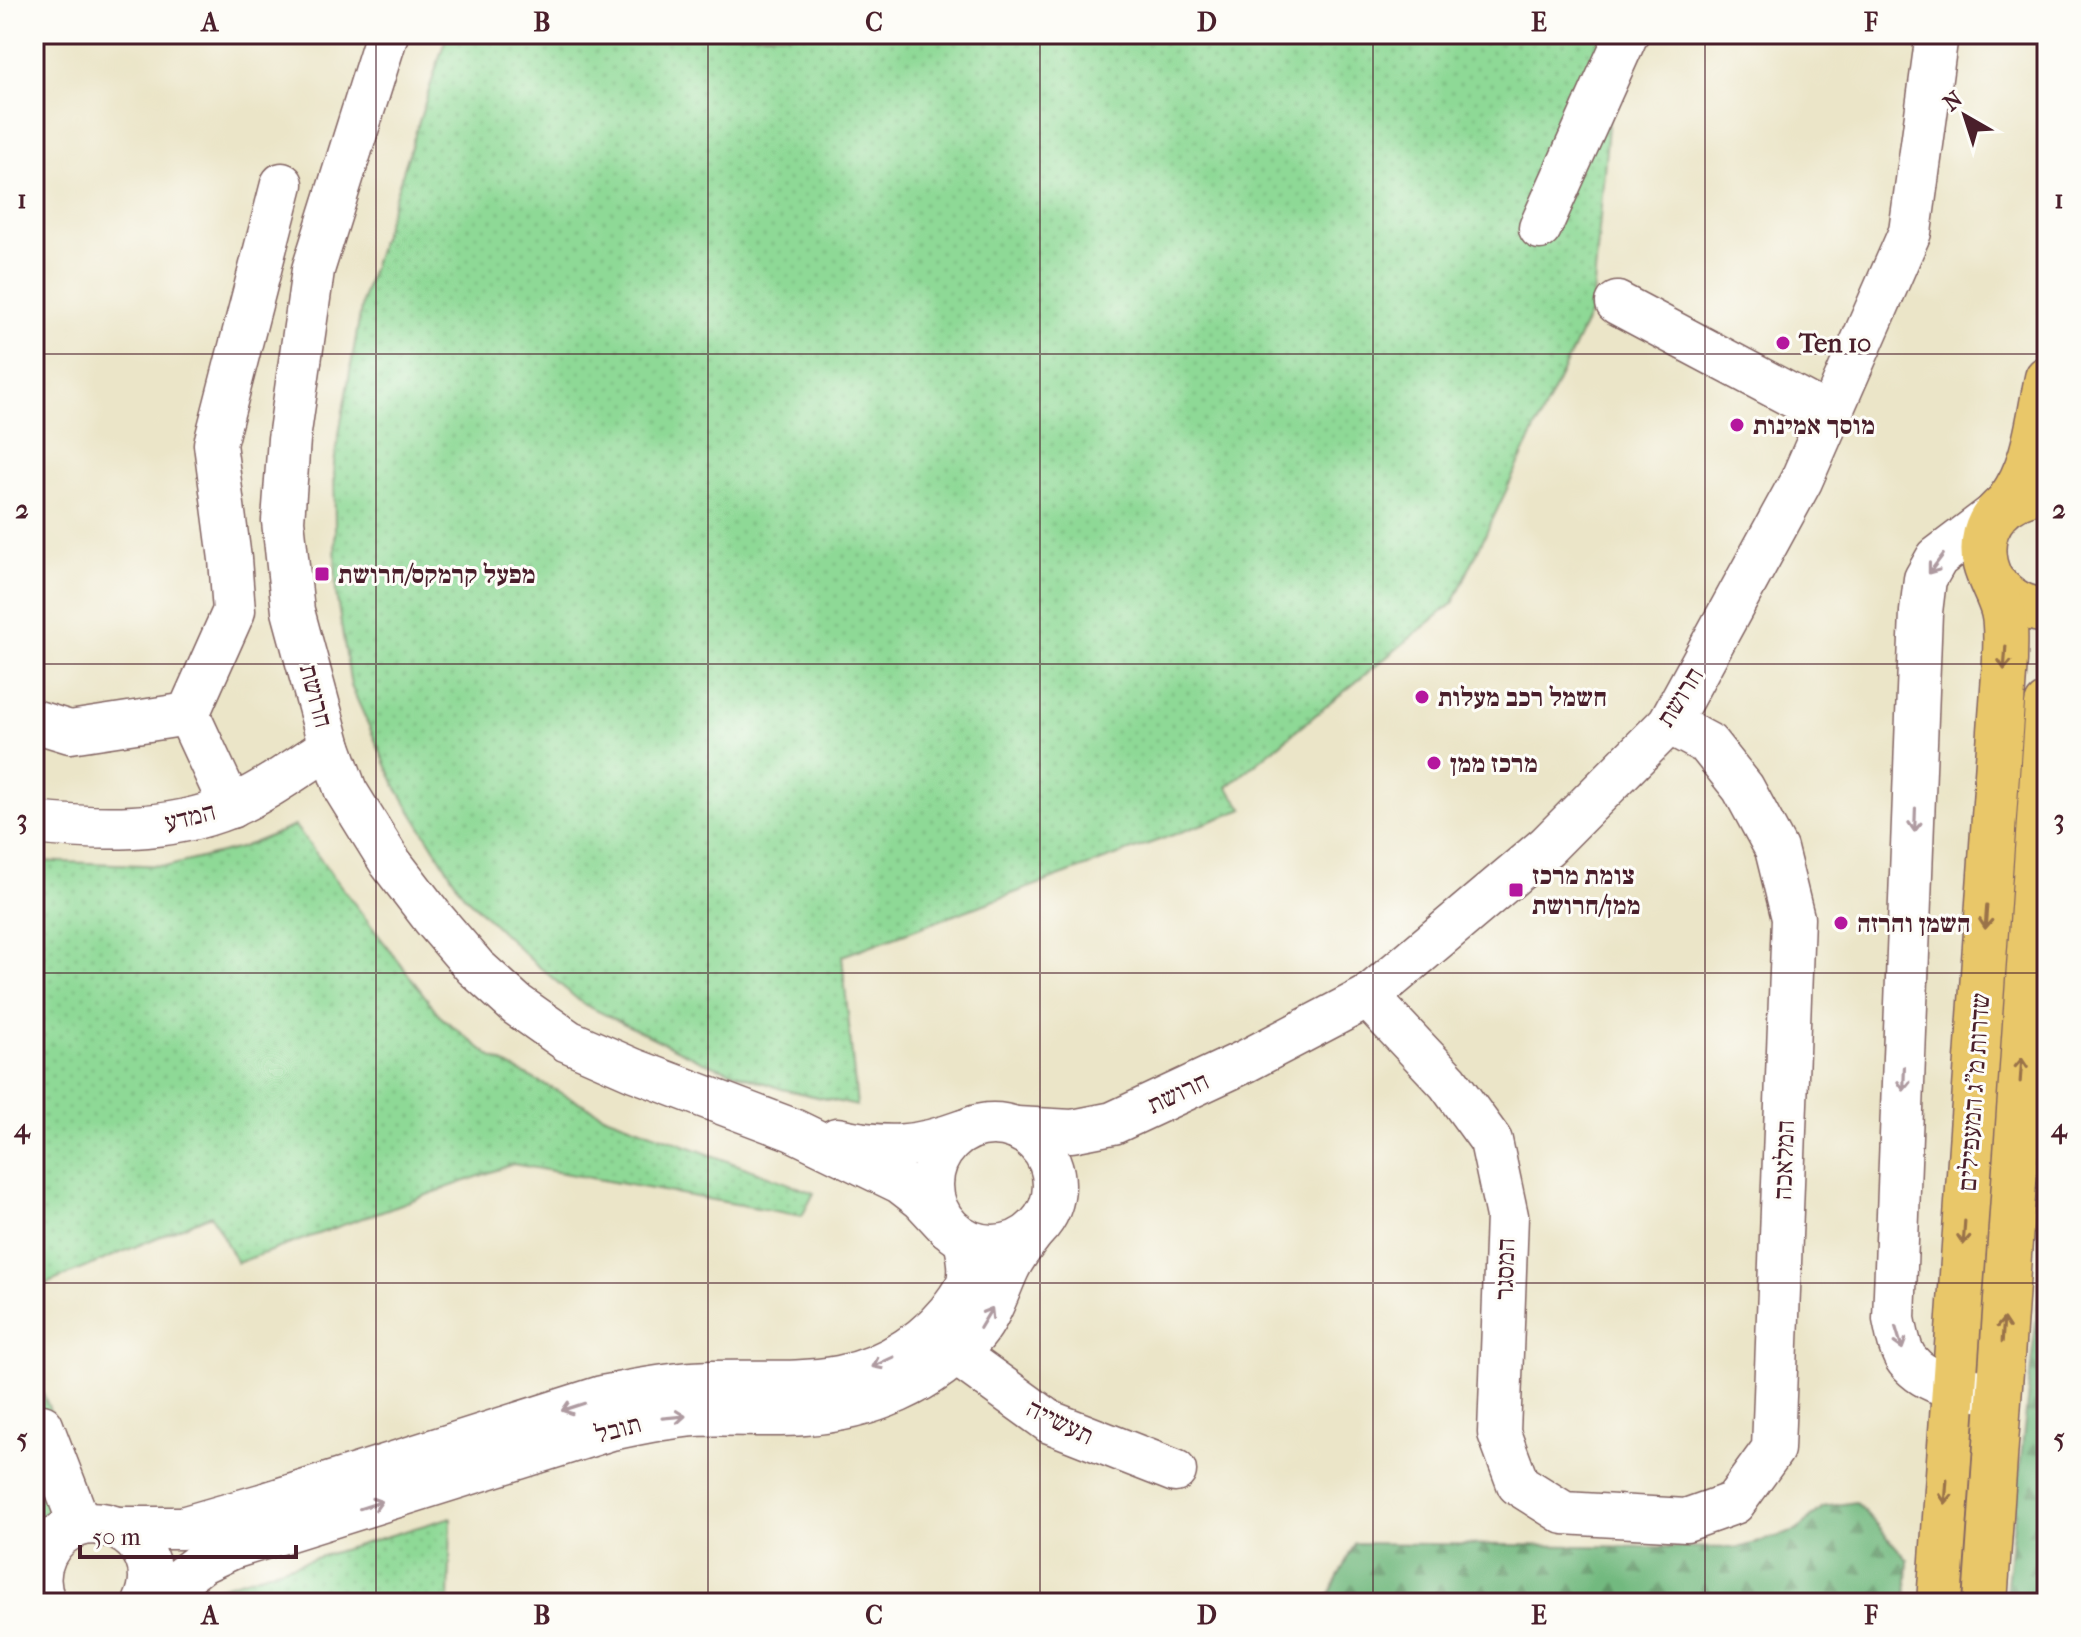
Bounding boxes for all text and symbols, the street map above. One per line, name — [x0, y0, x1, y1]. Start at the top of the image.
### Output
text: A — [200, 7, 220, 38]
text: B — [534, 7, 551, 38]
text: C — [865, 7, 883, 38]
text: D — [1197, 7, 1217, 38]
text: E — [1531, 7, 1547, 38]
text: F — [1863, 7, 1878, 38]
north arrow — [1925, 76, 2005, 156]
text: N — [1938, 86, 1968, 117]
text: 1 — [17, 184, 27, 215]
text: 1 — [2054, 184, 2064, 215]
place label: Ten 10 — [1798, 328, 1871, 359]
marker: Ten 10 — [1774, 334, 1792, 352]
place label: מוסך אמינות — [1753, 410, 1875, 441]
marker: מוסך אמינות — [1728, 416, 1746, 434]
text: 2 — [15, 494, 29, 525]
text: 2 — [2052, 494, 2066, 525]
one-way arrow — [1928, 552, 1944, 574]
place label: מפעל קרמקס/חרושת — [338, 559, 536, 590]
marker: מפעל קרמקס/חרושת — [313, 565, 331, 583]
one-way arrow — [1997, 644, 2012, 671]
street label: חרושת — [293, 661, 339, 731]
street label: חרושת — [1650, 661, 1710, 733]
place label: חשמל רכב מעלות — [1438, 682, 1607, 713]
marker: חשמל רכב מעלות — [1413, 688, 1431, 706]
place label: מרכז ממן — [1450, 748, 1538, 779]
marker: מרכז ממן — [1425, 754, 1443, 772]
street label: המדע — [161, 796, 219, 838]
text: 3 — [17, 804, 27, 835]
text: 3 — [2054, 804, 2064, 835]
one-way arrow — [1907, 806, 1922, 833]
place label: צומת מרכז ממן/חרושת — [1532, 860, 1641, 921]
marker: צומת מרכז ממן/חרושת — [1507, 881, 1525, 899]
one-way arrow — [1978, 903, 1993, 930]
place label: השמן והרזה — [1857, 908, 1971, 939]
marker: השמן והרזה — [1832, 914, 1850, 932]
street label: שדרות מ"ג המעפילים — [1952, 992, 1996, 1192]
one-way arrow — [2014, 1057, 2029, 1084]
street label: חרושת — [1142, 1065, 1214, 1121]
one-way arrow — [1896, 1065, 1911, 1092]
text: 4 — [13, 1113, 31, 1145]
text: 4 — [2050, 1113, 2068, 1145]
street label: המלאכה — [1767, 1119, 1801, 1201]
one-way arrow — [1956, 1219, 1971, 1246]
street label: המסגר — [1488, 1237, 1522, 1301]
one-way arrow — [978, 1307, 994, 1330]
one-way arrow — [1996, 1317, 2011, 1344]
one-way arrow — [1892, 1325, 1907, 1351]
one-way arrow — [871, 1355, 895, 1370]
street label: תעשייה — [1021, 1393, 1099, 1451]
one-way arrow — [560, 1400, 586, 1415]
street label: תובל — [591, 1408, 645, 1450]
one-way arrow — [660, 1410, 687, 1425]
text: 5 — [16, 1423, 28, 1454]
text: 5 — [2053, 1423, 2065, 1454]
one-way arrow — [1938, 1478, 1953, 1505]
one-way arrow — [358, 1497, 383, 1511]
scale bar — [80, 1509, 296, 1559]
text: 50 m — [92, 1523, 141, 1551]
text: A — [200, 1600, 220, 1631]
text: B — [534, 1600, 551, 1631]
text: C — [865, 1600, 883, 1631]
text: D — [1197, 1600, 1217, 1631]
text: E — [1531, 1600, 1547, 1631]
text: F — [1863, 1600, 1878, 1631]

